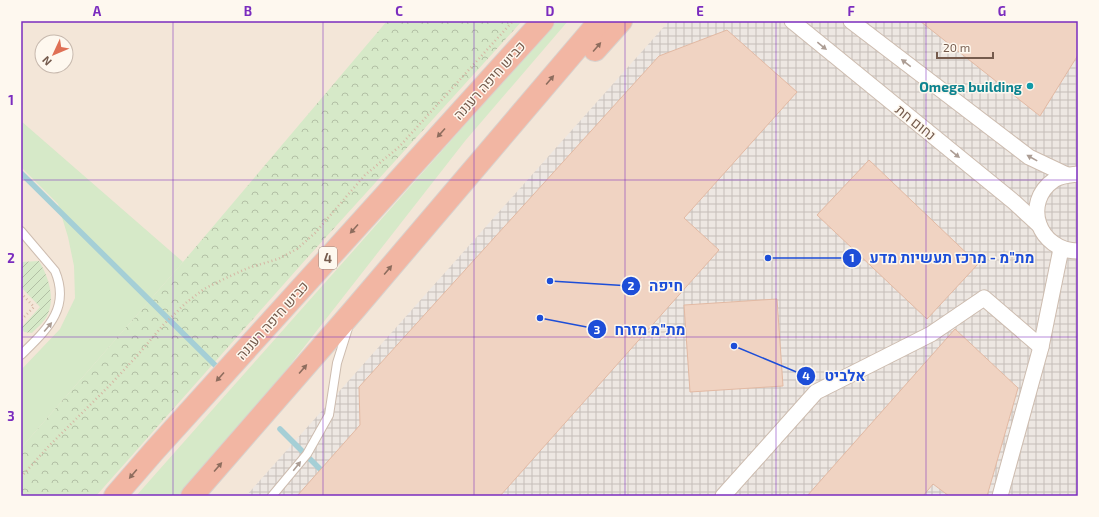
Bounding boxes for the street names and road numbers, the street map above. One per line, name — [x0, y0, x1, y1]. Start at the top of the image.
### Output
street label: כביש חיפה רעננה — [449, 37, 529, 123]
street label: נחום חת — [892, 101, 940, 143]
road number: 4 — [319, 247, 337, 269]
street label: כביש חיפה רעננה — [232, 277, 312, 363]

